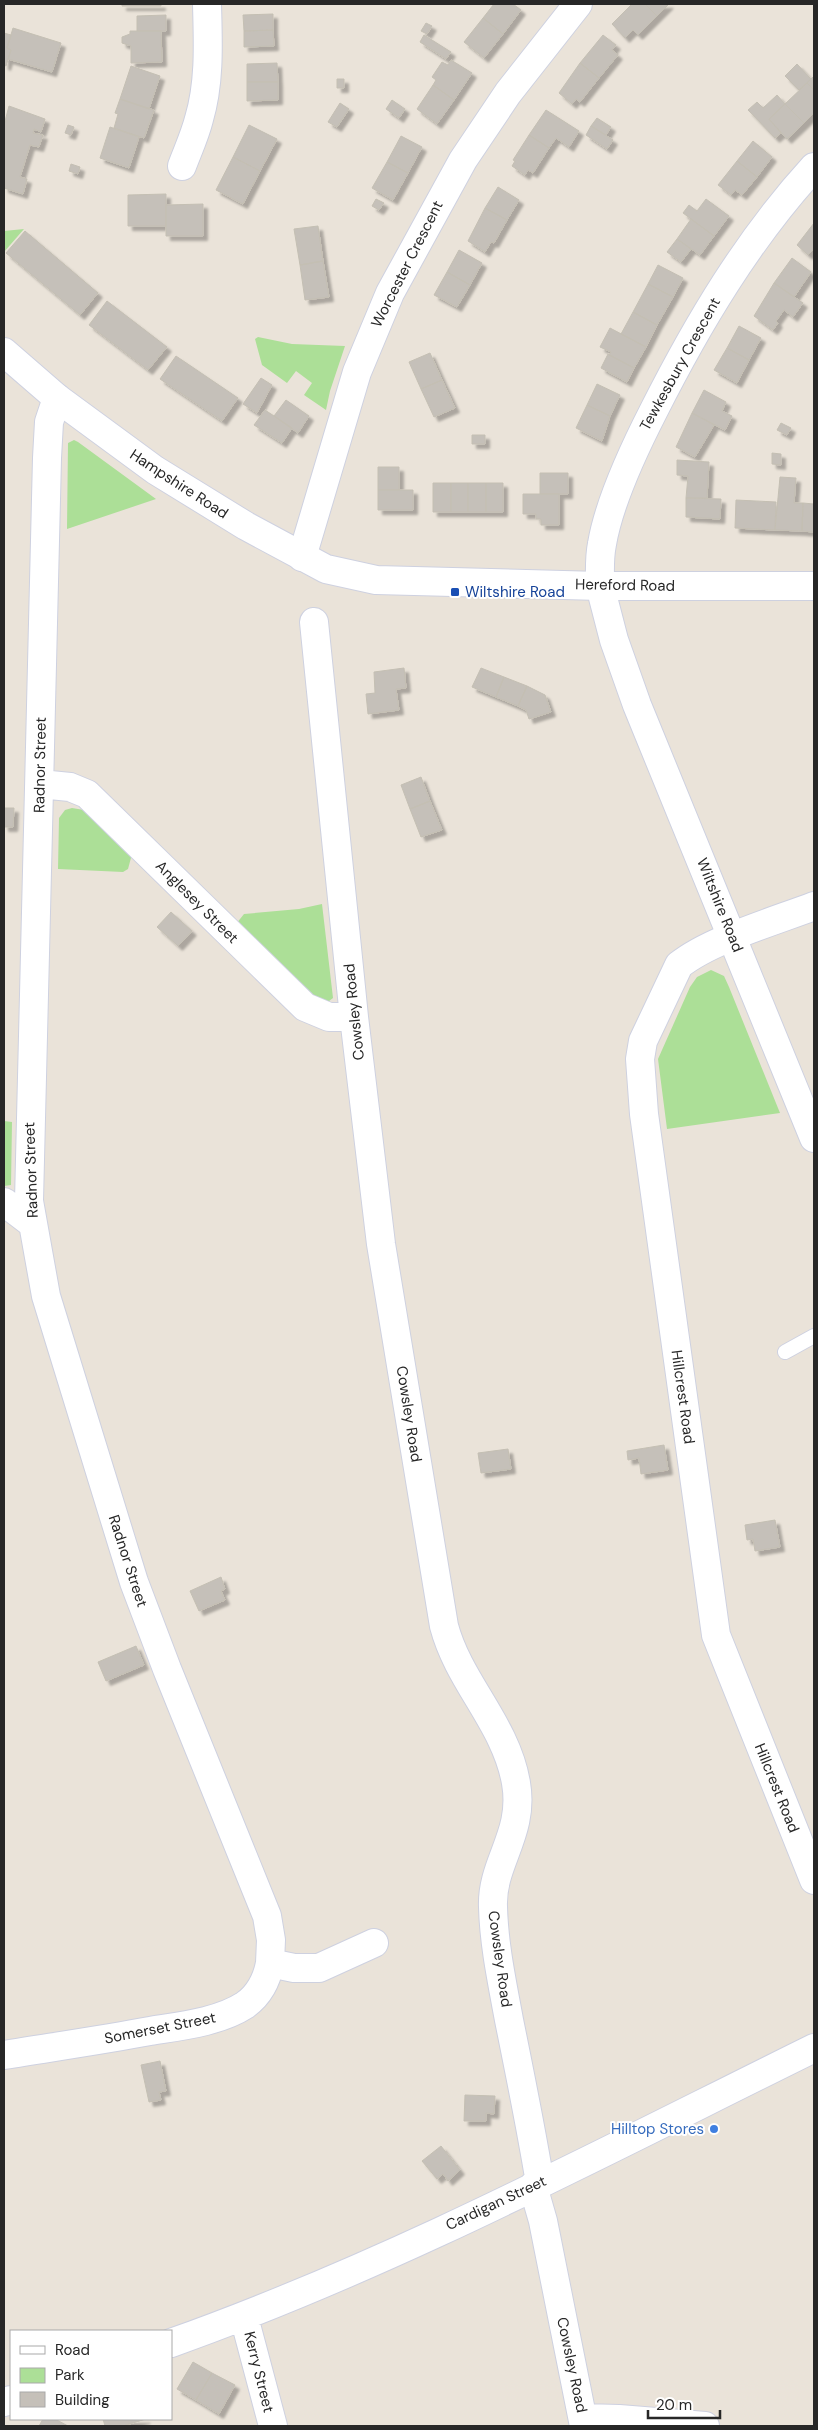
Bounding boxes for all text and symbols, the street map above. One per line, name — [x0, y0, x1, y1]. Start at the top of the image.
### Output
street label: Worcester Crescent — [366, 197, 448, 331]
street label: Tewkesbury Crescent — [635, 294, 725, 434]
street label: Hampshire Road — [126, 445, 232, 523]
street label: Hereford Road — [575, 574, 675, 596]
place label: Wiltshire Road — [465, 582, 565, 602]
marker: Wiltshire Road — [449, 586, 461, 598]
street label: Radnor Street — [29, 717, 51, 813]
street label: Wiltshire Road — [692, 855, 748, 955]
street label: Anglesey Street — [151, 856, 243, 948]
street label: Cowsley Road — [339, 963, 369, 1061]
street label: Radnor Street — [19, 1122, 43, 1218]
street label: Hillcrest Road — [666, 1349, 700, 1445]
street label: Cowsley Road — [392, 1364, 426, 1464]
street label: Radnor Street — [104, 1512, 152, 1610]
street label: Hillcrest Road — [750, 1740, 804, 1836]
street label: Cowsley Road — [483, 1910, 517, 2008]
street label: Somerset Street — [103, 2007, 218, 2049]
place label: Hilltop Stores — [611, 2119, 704, 2139]
marker: Hilltop Stores — [708, 2123, 720, 2135]
street label: Cardigan Street — [442, 2171, 550, 2235]
street label: Cowsley Road — [552, 2315, 592, 2415]
street label: Kerry Street — [239, 2329, 279, 2415]
legend — [10, 2330, 172, 2420]
text: Road — [55, 2340, 90, 2360]
text: Park — [55, 2365, 85, 2385]
scale bar — [648, 2388, 720, 2420]
text: Building — [55, 2390, 110, 2410]
text: 20 m — [656, 2395, 692, 2415]

